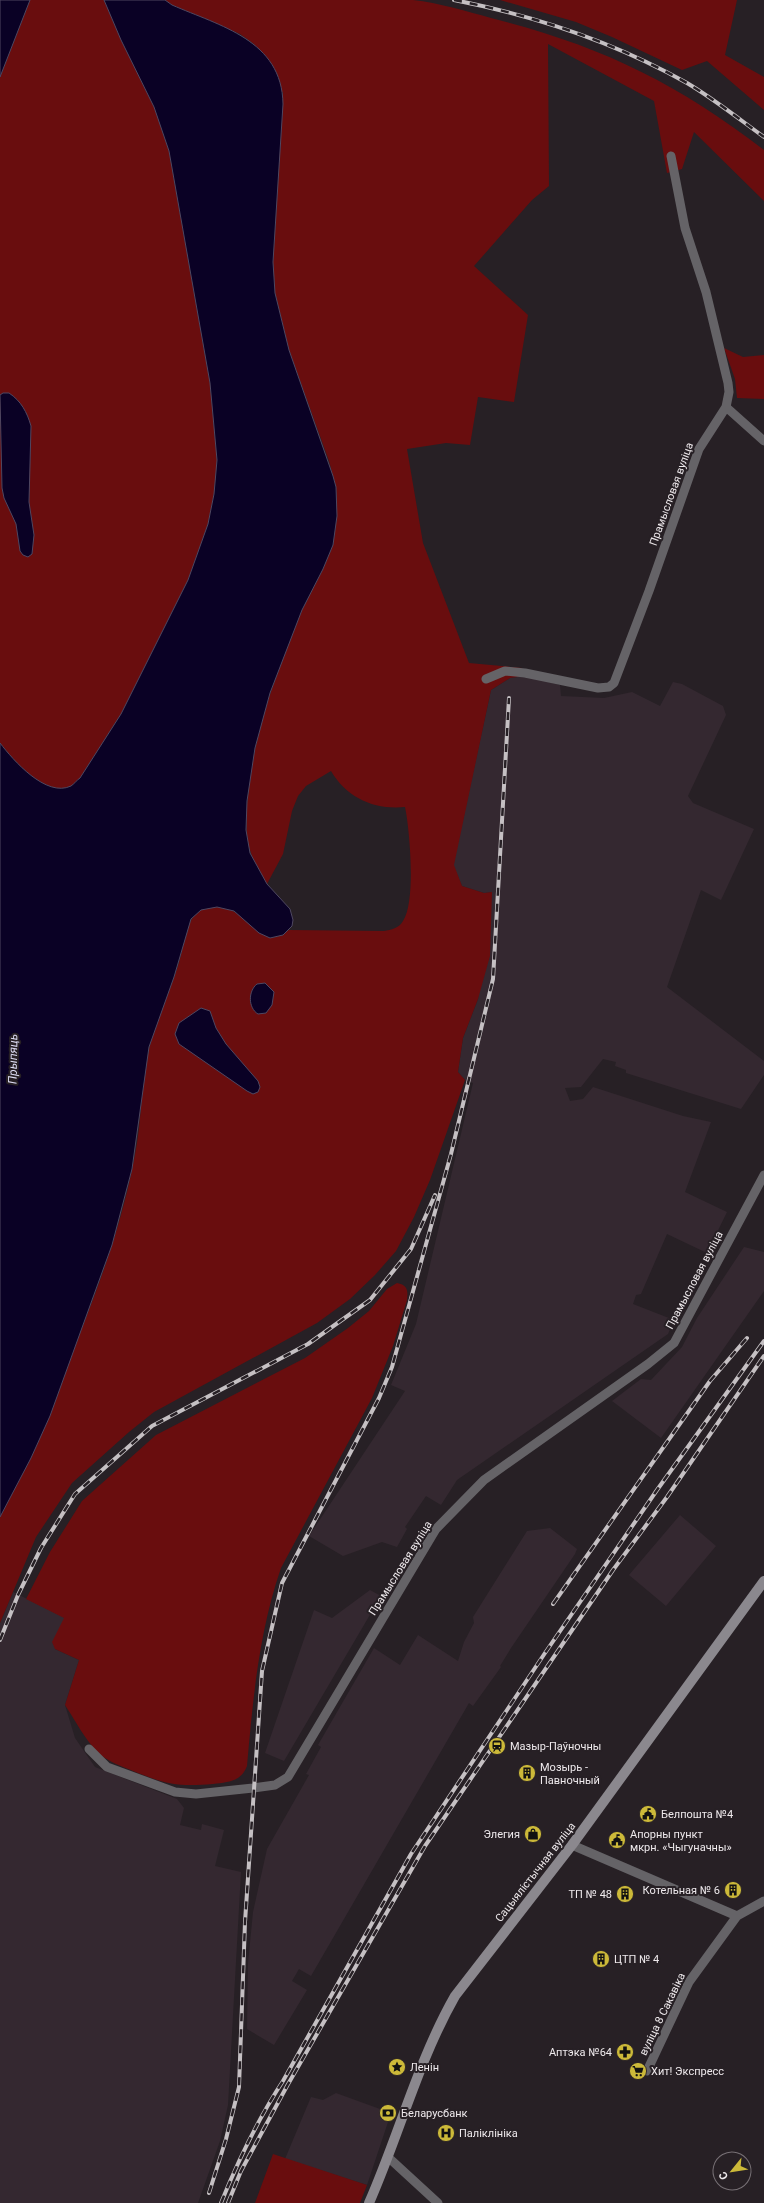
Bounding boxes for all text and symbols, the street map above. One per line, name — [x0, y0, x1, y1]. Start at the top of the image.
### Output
street label: Прамысловая вуліца — [647, 441, 696, 548]
water label: Прыпяць — [6, 1034, 20, 1084]
street label: Прамысловая вуліца — [663, 1229, 726, 1331]
street label: Прамысловая вуліца — [366, 1519, 435, 1618]
station icon: Мазыр-Паўночны — [487, 1736, 507, 1756]
place label: Мазыр-Паўночны — [510, 1740, 601, 1753]
place label: Мозырь - Павночный — [540, 1761, 600, 1787]
building icon: Мозырь - Павночный — [517, 1763, 537, 1783]
public building icon: Белпошта №4 — [638, 1804, 658, 1824]
place label: Белпошта №4 — [661, 1808, 733, 1821]
street label: Сацыялістычная вуліца — [493, 1820, 578, 1925]
shop icon: Элегия — [523, 1824, 543, 1844]
place label: Элегия — [484, 1828, 520, 1841]
place label: Апорны пункт мкрн. «Чыгуначны» — [630, 1828, 732, 1854]
public building icon: Апорны пункт мкрн. «Чыгуначны» — [607, 1830, 627, 1850]
building icon: Котельная № 6 — [723, 1880, 743, 1900]
building icon: ТП № 48 — [615, 1884, 635, 1904]
place label: Котельная № 6 — [643, 1884, 720, 1897]
place label: ТП № 48 — [568, 1888, 612, 1901]
building icon: ЦТП № 4 — [591, 1949, 611, 1969]
place label: ЦТП № 4 — [614, 1953, 659, 1966]
street label: вуліца 8 Сакавіка — [637, 1971, 688, 2058]
pharmacy icon: Аптэка №64 — [615, 2042, 635, 2062]
place label: Аптэка №64 — [549, 2046, 612, 2059]
place icon: Ленін — [387, 2057, 407, 2077]
place label: Ленін — [410, 2061, 439, 2074]
supermarket icon: Хит! Экспресс — [628, 2061, 648, 2081]
place label: Хит! Экспресс — [651, 2065, 724, 2078]
bank icon: Беларусбанк — [378, 2103, 398, 2123]
place label: Беларусбанк — [401, 2107, 468, 2120]
hospital icon: Паліклініка — [436, 2123, 456, 2143]
place label: Паліклініка — [459, 2127, 518, 2140]
north arrow — [712, 2151, 752, 2191]
text: С — [716, 2169, 731, 2182]

